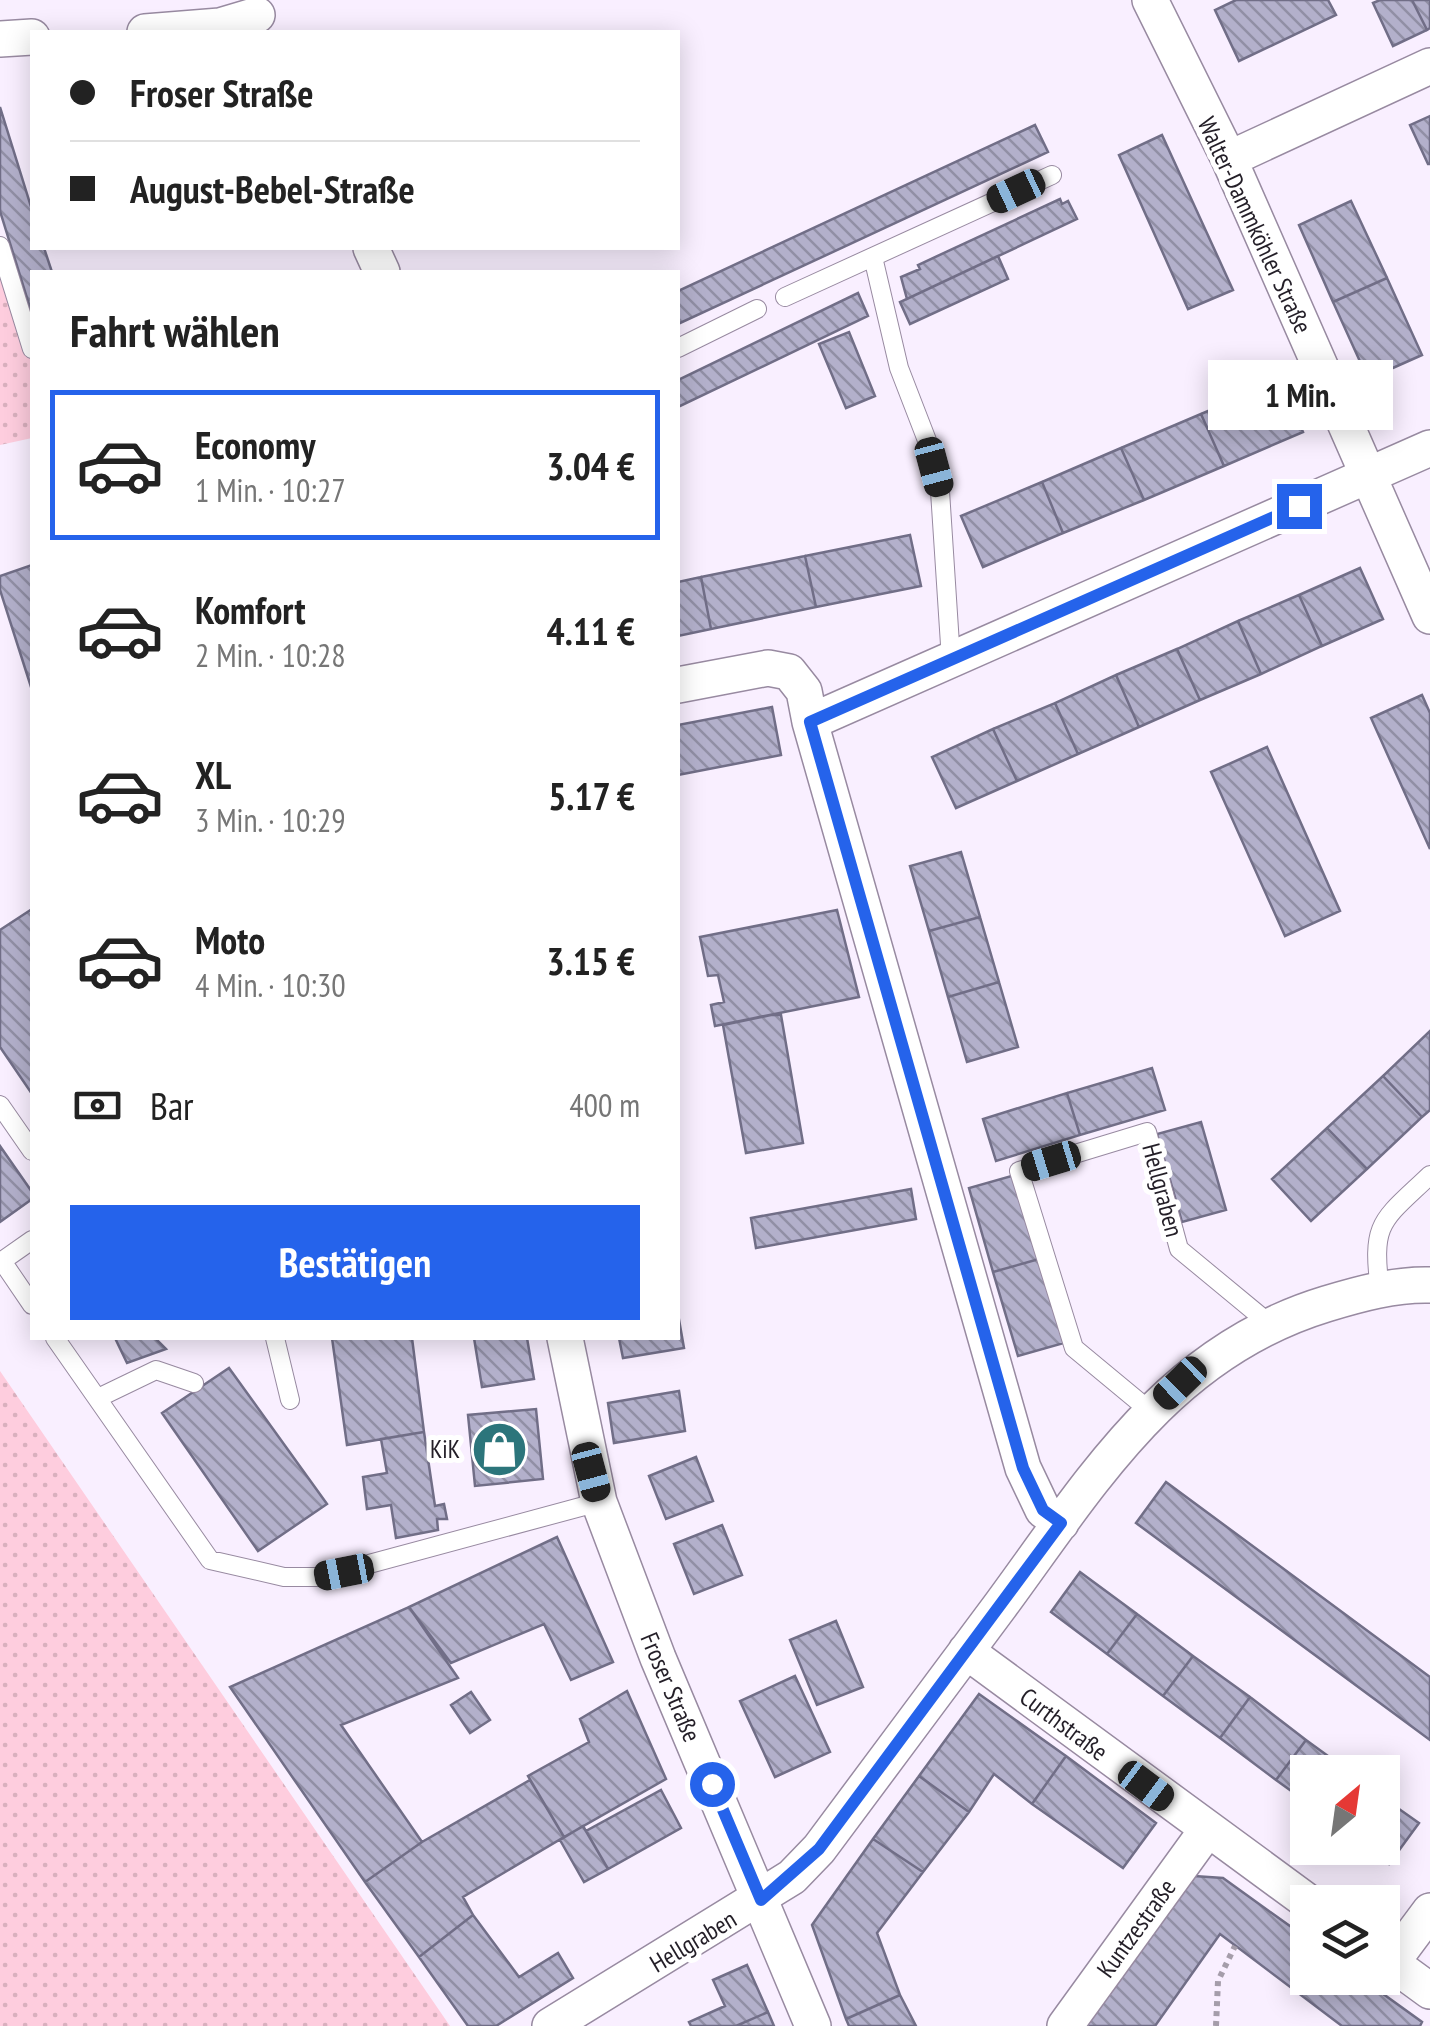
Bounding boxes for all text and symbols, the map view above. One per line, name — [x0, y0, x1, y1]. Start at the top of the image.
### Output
text: Froser Straße — [130, 68, 314, 117]
street label: Walter-Dammköhler Straße — [1191, 112, 1319, 338]
text: August-Bebel-Straße — [130, 164, 415, 213]
car — [982, 165, 1050, 217]
text: Fahrt wählen — [70, 301, 280, 359]
callout: 1 Min. — [1206, 361, 1392, 431]
text: 1 Min. — [1265, 374, 1336, 416]
icon: car — [75, 420, 165, 510]
text: Economy — [195, 420, 315, 469]
car — [912, 434, 956, 500]
text: 3.04 € — [546, 441, 635, 490]
text: 1 Min. · 10:27 — [195, 469, 346, 511]
route end — [1277, 484, 1322, 529]
icon: car — [75, 585, 165, 675]
text: Komfort — [195, 585, 306, 634]
text: 4.11 € — [546, 606, 635, 655]
text: 2 Min. · 10:28 — [195, 634, 346, 676]
icon: car — [75, 750, 165, 840]
text: XL — [195, 750, 231, 799]
text: 5.17 € — [548, 771, 635, 820]
text: 3 Min. · 10:29 — [195, 799, 346, 841]
icon: car — [75, 915, 165, 1005]
text: Moto — [195, 915, 265, 964]
text: 3.15 € — [546, 936, 635, 985]
text: 4 Min. · 10:30 — [195, 964, 346, 1006]
icon: cash — [70, 1078, 125, 1133]
text: Bar — [150, 1081, 194, 1130]
text: 400 m — [569, 1084, 640, 1126]
car — [1018, 1138, 1084, 1184]
street label: Hellgraben — [1135, 1140, 1191, 1240]
button: Bestätigen — [70, 1205, 640, 1320]
car — [1148, 1351, 1212, 1415]
shop icon: KiK — [469, 1419, 529, 1479]
place label: KiK — [430, 1433, 460, 1465]
car — [569, 1439, 613, 1505]
car — [312, 1552, 376, 1592]
street label: Froser Straße — [634, 1627, 708, 1747]
street label: Curthstraße — [1014, 1681, 1114, 1767]
north arrow — [1290, 1755, 1400, 1865]
map controls — [1290, 1755, 1400, 1995]
car — [1113, 1756, 1179, 1816]
route start — [690, 1762, 735, 1807]
street label: Kuntzestraße — [1089, 1872, 1183, 1984]
button: layers — [1290, 1885, 1400, 1995]
street label: Hellgraben — [644, 1903, 742, 1979]

